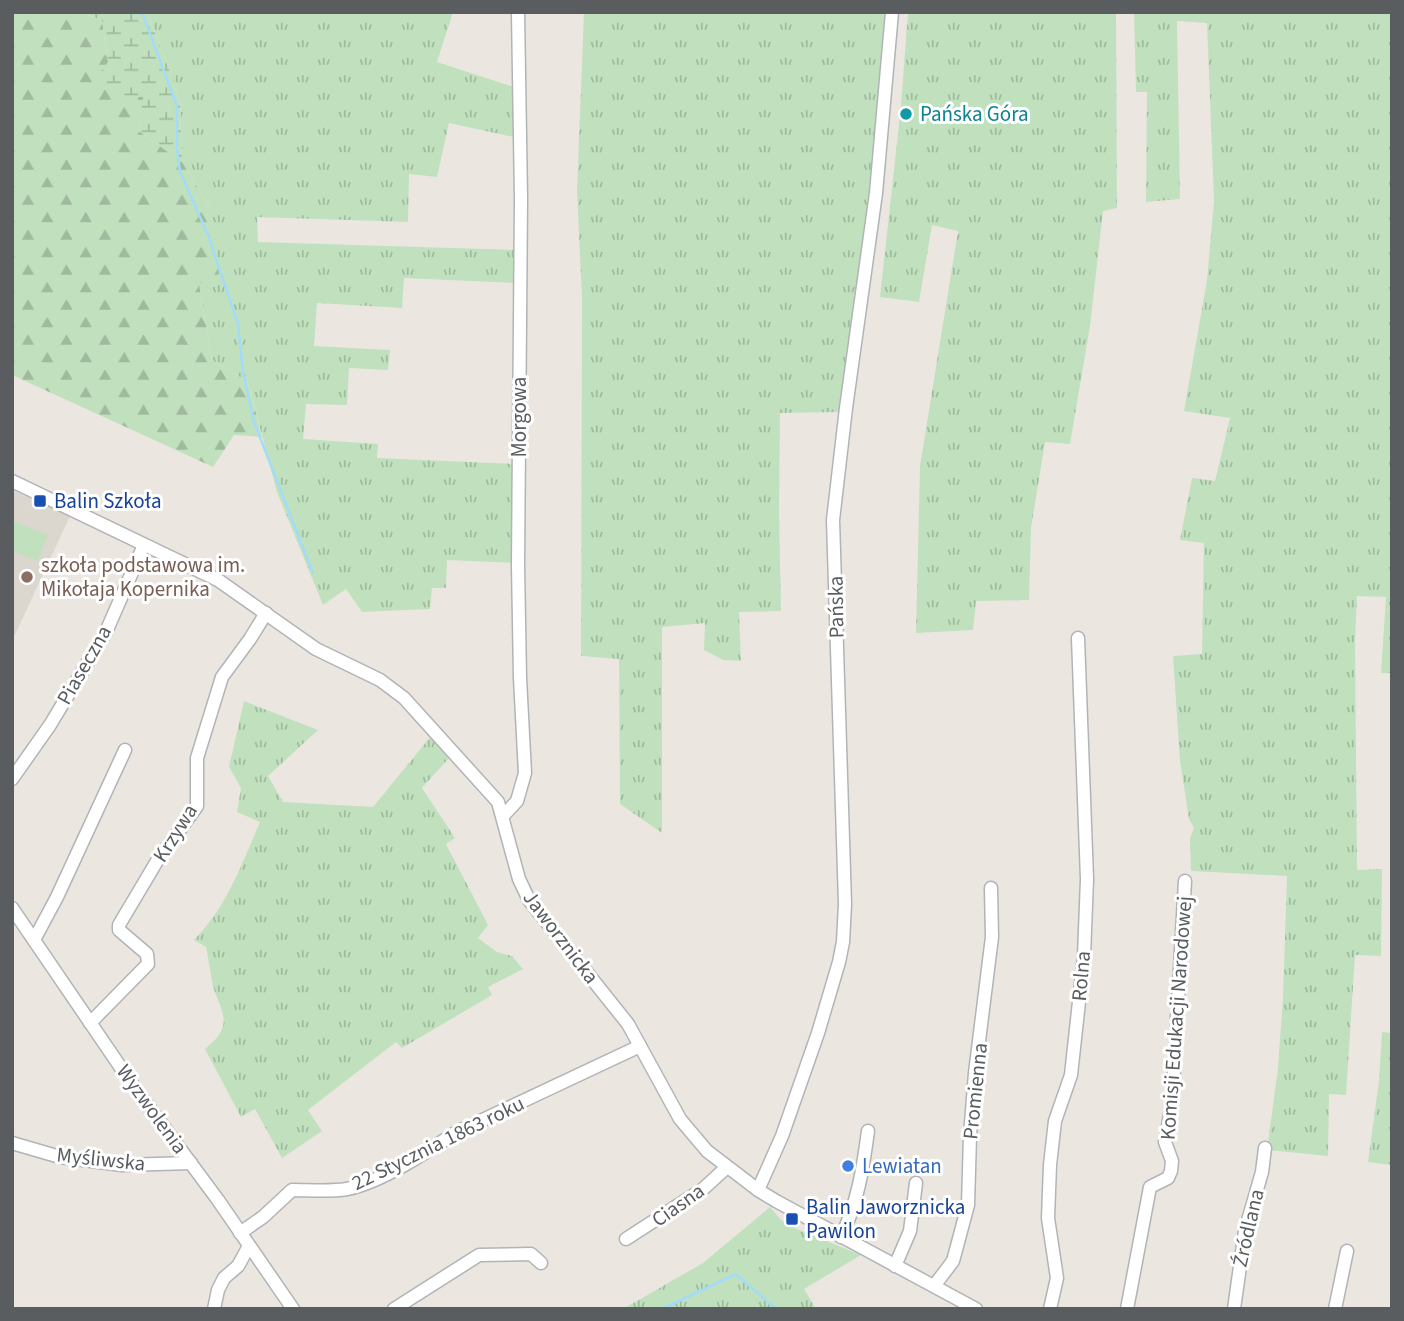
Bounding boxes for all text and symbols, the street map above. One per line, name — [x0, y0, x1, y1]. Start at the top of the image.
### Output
place label: Pańska Góra — [920, 99, 1029, 129]
marker: Pańska Góra — [898, 106, 914, 122]
street label: Morgowa — [504, 377, 534, 457]
place label: Balin Szkoła — [54, 486, 162, 516]
marker: Balin Szkoła — [32, 493, 48, 509]
place label: szkoła podstawowa im. Mikołaja Kopernika — [41, 550, 245, 604]
marker: szkoła podstawowa im. Mikołaja Kopernika — [19, 569, 35, 585]
street label: Pańska — [820, 575, 852, 639]
street label: Piaseczna — [49, 620, 119, 710]
street label: Krzywa — [145, 798, 205, 868]
street label: Jaworznicka — [516, 884, 606, 990]
street label: Komisji Edukacji Narodowej — [1153, 895, 1199, 1141]
street label: Rolna — [1064, 950, 1098, 1002]
street label: Promienna — [955, 1041, 995, 1141]
street label: Wyzwolenia — [109, 1058, 195, 1160]
street label: 22 Stycznia 1863 roku — [347, 1088, 529, 1198]
street label: Myśliwska — [55, 1139, 147, 1179]
place label: Lewiatan — [862, 1151, 942, 1181]
marker: Lewiatan — [840, 1158, 856, 1174]
street label: Ciasna — [645, 1176, 711, 1234]
street label: Źródlana — [1224, 1186, 1272, 1270]
place label: Balin Jaworznicka Pawilon — [806, 1192, 965, 1246]
marker: Balin Jaworznicka Pawilon — [784, 1211, 800, 1227]

